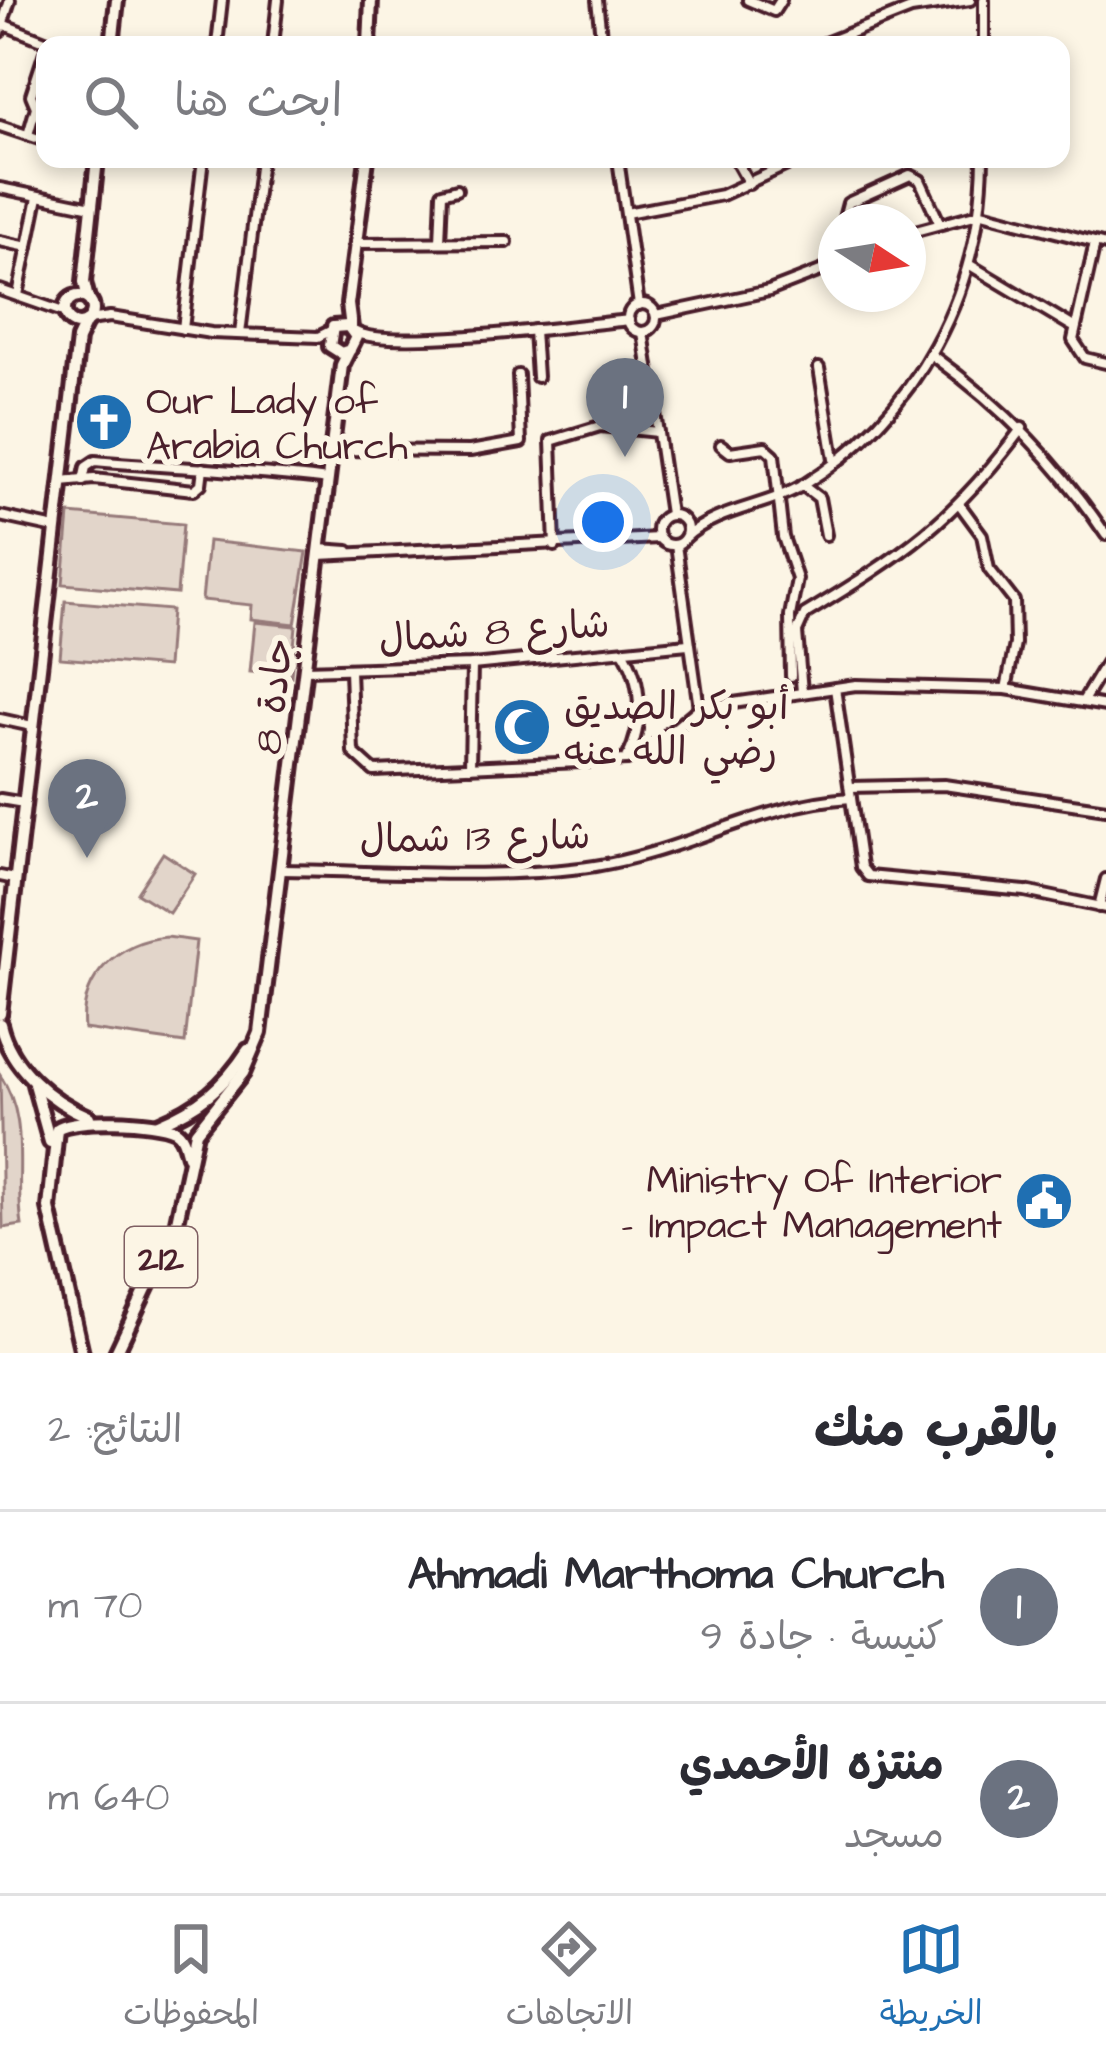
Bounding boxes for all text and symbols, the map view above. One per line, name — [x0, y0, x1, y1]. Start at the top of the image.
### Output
search box — [36, 36, 1070, 168]
icon: search — [78, 69, 144, 135]
text: ابحث هنا — [174, 71, 342, 133]
north arrow — [818, 204, 926, 312]
pin: 1 — [586, 358, 664, 457]
place label: Our Lady of Arabia Church — [146, 376, 408, 475]
church icon: Our Lady of Arabia Church — [73, 391, 135, 453]
your location — [573, 492, 633, 552]
street label: شارع 8 شمال — [377, 598, 612, 668]
street label: جادة 8 — [242, 635, 308, 757]
place label: أبو بكر الصديق رضي الله عنه — [564, 681, 789, 784]
mosque icon: أبو بكر الصديق رضي الله عنه — [491, 696, 553, 758]
pin: 2 — [48, 759, 126, 858]
street label: شارع 13 شمال — [359, 810, 591, 868]
place label: Ministry Of Interior - Impact Management — [621, 1155, 1002, 1254]
public building icon: Ministry Of Interior - Impact Management — [1013, 1170, 1075, 1232]
road number: 212 — [125, 1227, 197, 1287]
text: بالقرب منك — [814, 1395, 1058, 1466]
text: النتائج: 2 — [48, 1404, 182, 1458]
text: Ahmadi Marthoma Church — [408, 1544, 944, 1606]
text: 70 m — [48, 1580, 143, 1634]
text: 1 — [1017, 1580, 1022, 1634]
text: كنيسة · جادة 9 — [701, 1611, 944, 1665]
text: منتزه الأحمدي — [679, 1735, 944, 1797]
text: 640 m — [48, 1772, 170, 1826]
text: 2 — [1008, 1772, 1030, 1826]
text: مسجد — [844, 1809, 944, 1863]
tab: المحفوظات — [123, 1916, 259, 2042]
tab: الاتجاهات — [506, 1916, 633, 2042]
tab: الخريطة — [880, 1916, 983, 2042]

